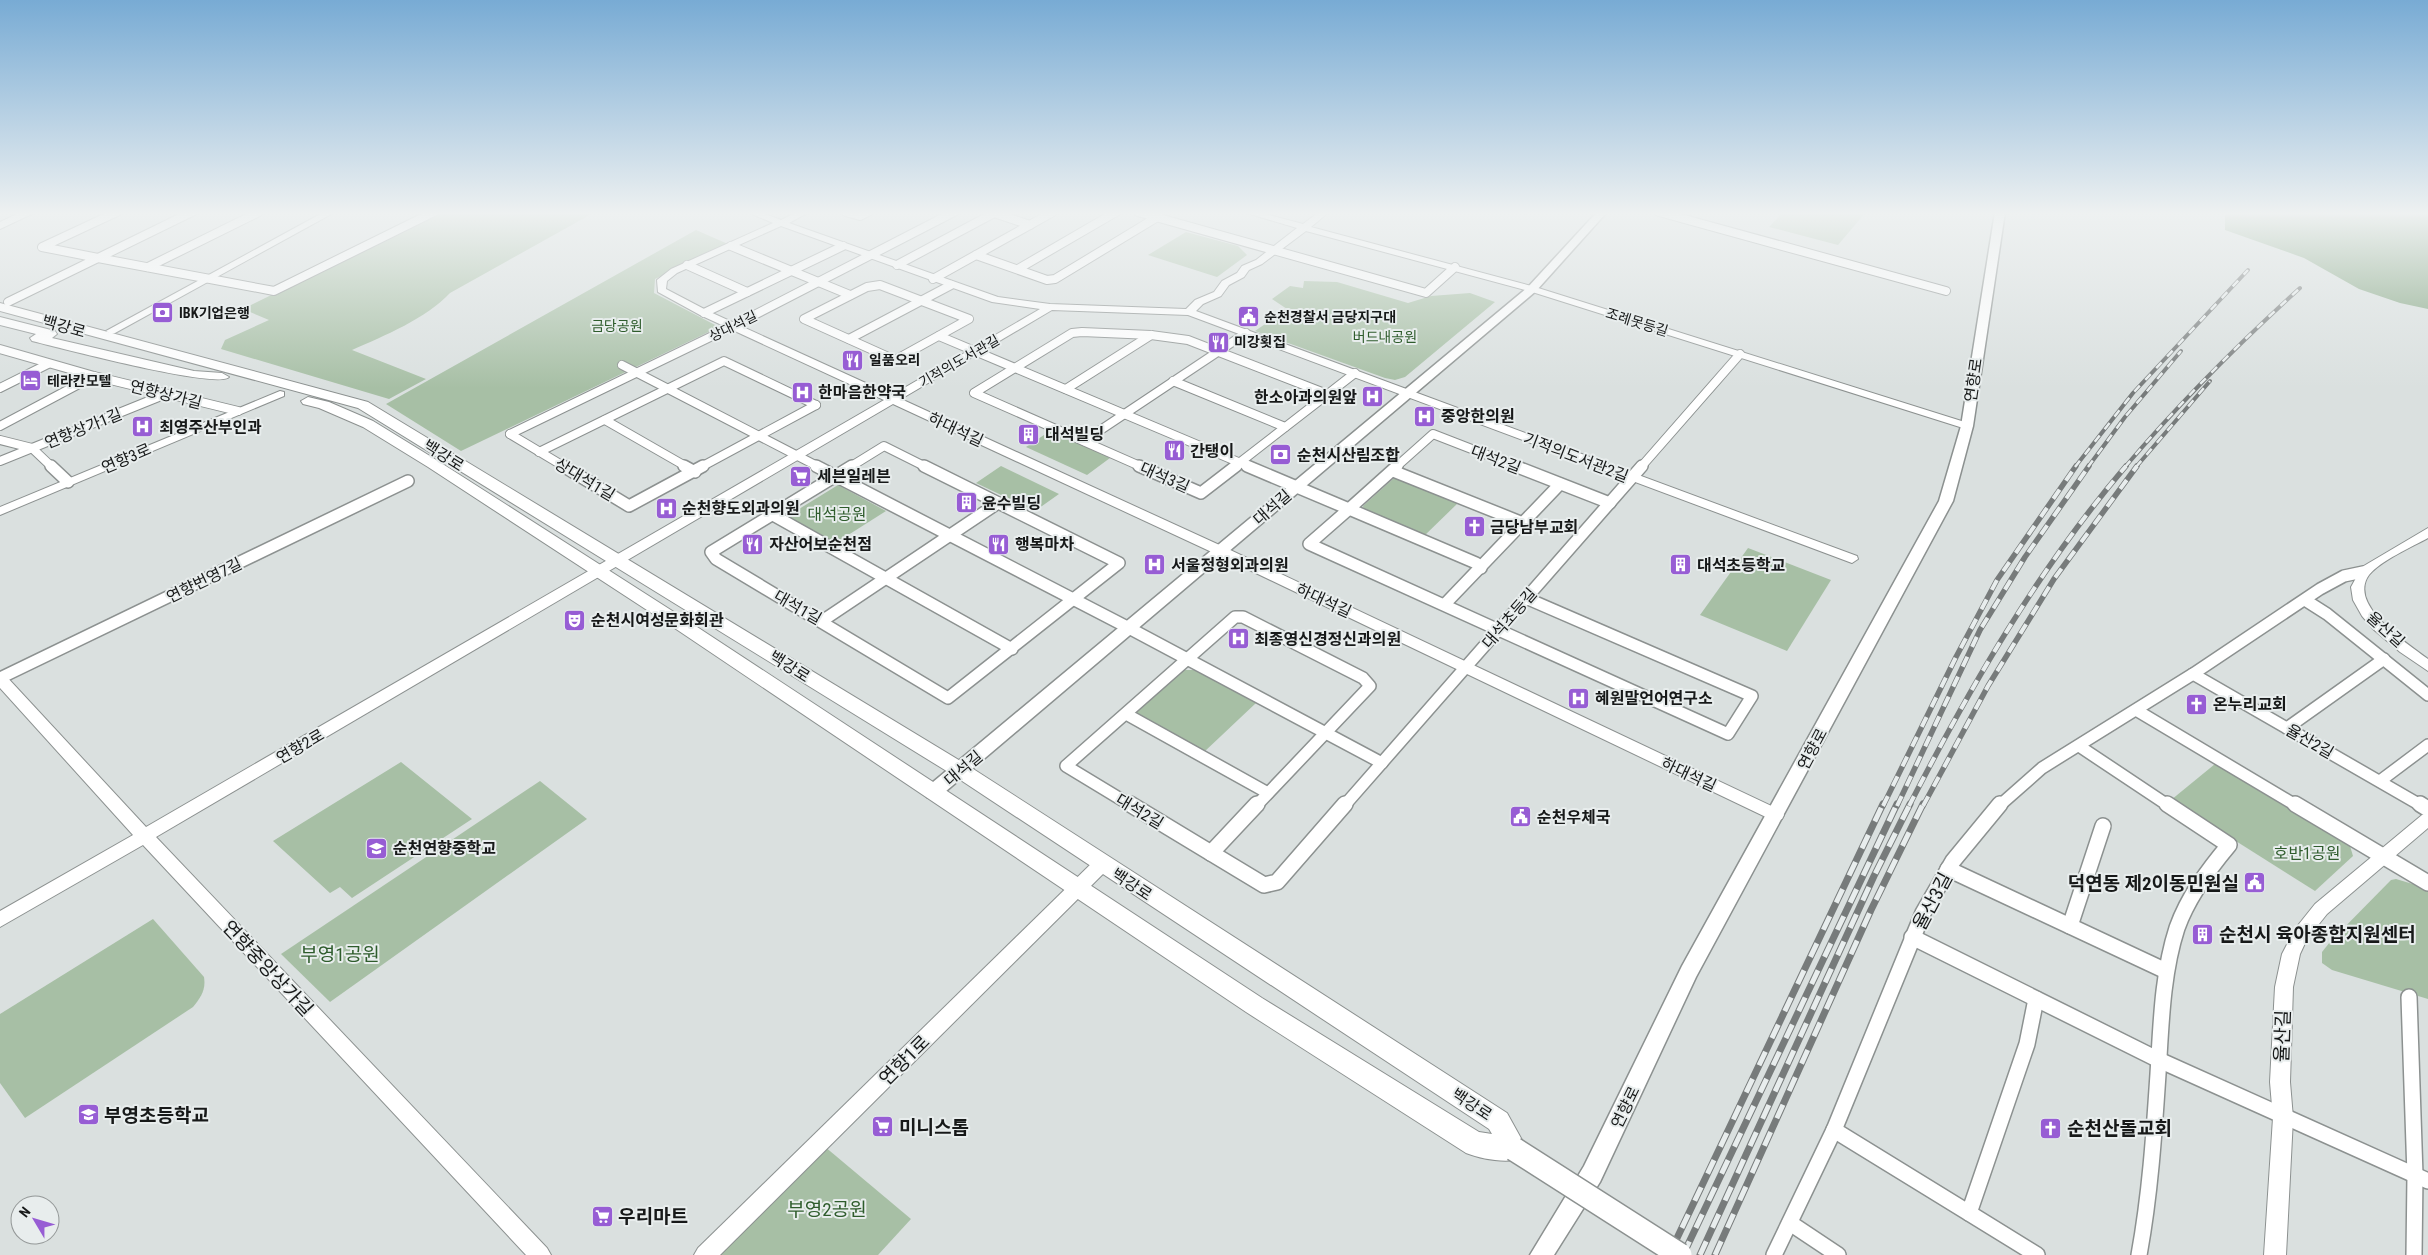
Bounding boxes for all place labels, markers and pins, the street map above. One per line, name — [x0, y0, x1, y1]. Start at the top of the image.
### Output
bank icon: IBK기업은행 — [151, 301, 175, 325]
place label: IBK기업은행 — [179, 305, 250, 321]
public building icon: 순천경찰서 금당지구대 — [1236, 305, 1260, 329]
place label: 순천경찰서 금당지구대 — [1264, 309, 1396, 325]
restaurant icon: 미강횟집 — [1206, 330, 1230, 354]
place label: 미강횟집 — [1234, 334, 1286, 350]
restaurant icon: 일품오리 — [841, 348, 865, 372]
place label: 일품오리 — [869, 352, 921, 368]
hotel icon: 테라칸모텔 — [19, 369, 43, 393]
place label: 테라칸모텔 — [47, 373, 112, 389]
hospital icon: 한마음한약국 — [790, 380, 814, 404]
place label: 한마음한약국 — [818, 383, 906, 402]
hospital icon: 한소아과의원앞 — [1361, 385, 1385, 409]
place label: 한소아과의원앞 — [1254, 388, 1357, 407]
hospital icon: 중앙한의원 — [1413, 404, 1437, 428]
place label: 중앙한의원 — [1441, 407, 1515, 426]
hospital icon: 최영주산부인과 — [131, 415, 155, 439]
place label: 최영주산부인과 — [159, 418, 262, 437]
building icon: 대석빌딩 — [1017, 422, 1041, 446]
place label: 대석빌딩 — [1045, 425, 1104, 444]
restaurant icon: 간탱이 — [1162, 439, 1186, 463]
place label: 간탱이 — [1190, 442, 1234, 461]
bank icon: 순천시산림조합 — [1269, 443, 1293, 467]
place label: 순천시산림조합 — [1297, 446, 1400, 465]
supermarket icon: 세븐일레븐 — [789, 464, 813, 488]
place label: 세븐일레븐 — [817, 467, 891, 486]
building icon: 윤수빌딩 — [954, 491, 978, 515]
place label: 윤수빌딩 — [982, 494, 1041, 513]
hospital icon: 순천향도외과의원 — [654, 496, 678, 520]
place label: 순천향도외과의원 — [682, 499, 800, 518]
church icon: 금당남부교회 — [1462, 515, 1486, 539]
place label: 금당남부교회 — [1490, 518, 1578, 537]
restaurant icon: 자산어보순천점 — [741, 532, 765, 556]
restaurant icon: 행복마차 — [987, 532, 1011, 556]
place label: 자산어보순천점 — [769, 535, 872, 554]
place label: 행복마차 — [1015, 535, 1074, 554]
hospital icon: 서울정형외과의원 — [1143, 553, 1167, 577]
building icon: 대석초등학교 — [1669, 553, 1693, 577]
place label: 서울정형외과의원 — [1171, 556, 1289, 575]
place label: 대석초등학교 — [1697, 556, 1786, 575]
theatre icon: 순천시여성문화회관 — [563, 608, 587, 632]
place label: 순천시여성문화회관 — [591, 611, 724, 630]
hospital icon: 최종영신경정신과의원 — [1226, 627, 1250, 651]
place label: 최종영신경정신과의원 — [1254, 630, 1401, 649]
hospital icon: 혜원말언어연구소 — [1567, 686, 1591, 710]
place label: 혜원말언어연구소 — [1595, 689, 1713, 708]
church icon: 온누리교회 — [2185, 692, 2209, 716]
place label: 온누리교회 — [2213, 695, 2287, 714]
public building icon: 순천우체국 — [1509, 805, 1533, 829]
place label: 순천우체국 — [1537, 808, 1611, 827]
school or university icon: 순천연향중학교 — [365, 836, 389, 860]
place label: 순천연향중학교 — [393, 839, 496, 858]
public building icon: 덕연동 제2이동민원실 — [2243, 871, 2267, 895]
place label: 덕연동 제2이동민원실 — [2068, 872, 2239, 895]
building icon: 순천시 육아종합지원센터 — [2191, 922, 2215, 946]
place label: 순천시 육아종합지원센터 — [2219, 923, 2416, 946]
school or university icon: 부영초등학교 — [76, 1103, 100, 1127]
place label: 부영초등학교 — [104, 1104, 209, 1127]
supermarket icon: 미니스톱 — [871, 1115, 895, 1139]
place label: 미니스톱 — [899, 1116, 969, 1139]
church icon: 순천산돌교회 — [2039, 1116, 2063, 1140]
place label: 순천산돌교회 — [2067, 1117, 2172, 1140]
supermarket icon: 우리마트 — [590, 1204, 614, 1228]
place label: 우리마트 — [618, 1205, 688, 1228]

